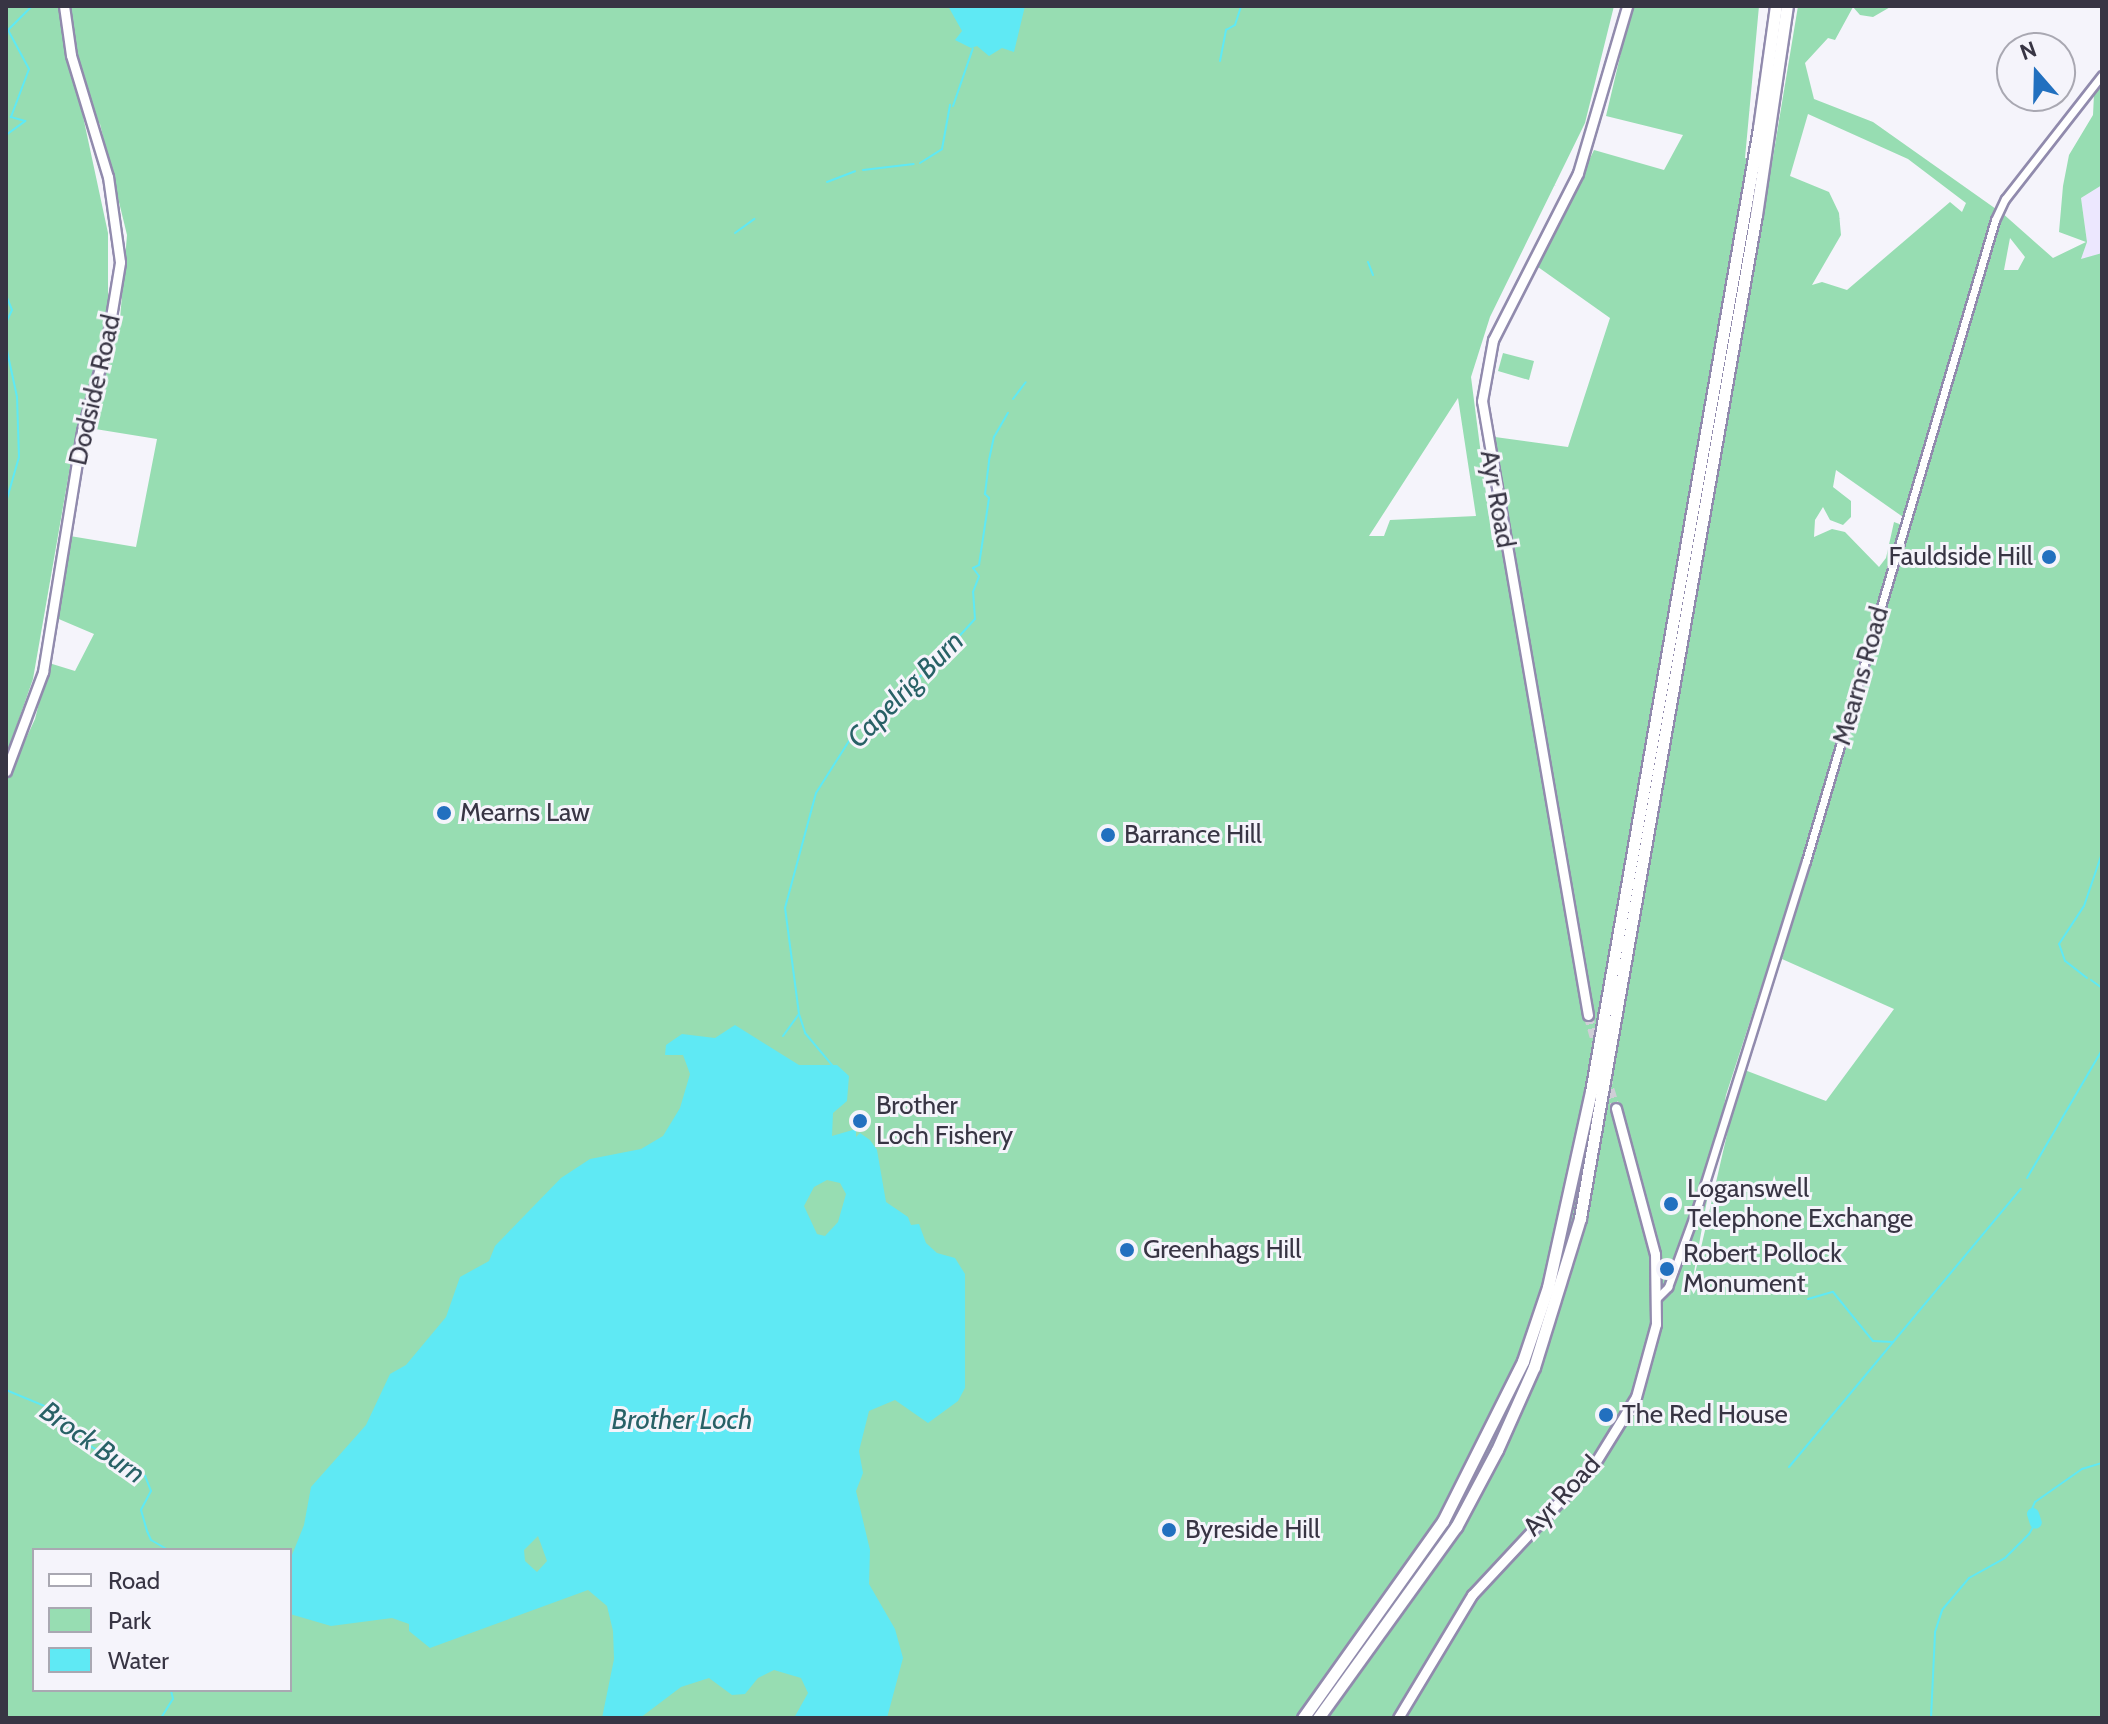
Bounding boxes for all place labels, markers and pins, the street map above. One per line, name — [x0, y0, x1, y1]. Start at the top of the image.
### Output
place label: Fauldside Hill — [1889, 541, 2033, 573]
marker: Fauldside Hill — [2040, 548, 2058, 566]
place label: Mearns Law — [460, 797, 590, 829]
marker: Mearns Law — [435, 804, 453, 822]
place label: Barrance Hill — [1124, 819, 1262, 851]
marker: Barrance Hill — [1099, 826, 1117, 844]
place label: Brother Loch Fishery — [876, 1090, 1013, 1152]
marker: Brother Loch Fishery — [851, 1112, 869, 1130]
place label: Loganswell Telephone Exchange — [1687, 1173, 1913, 1234]
marker: Loganswell Telephone Exchange — [1662, 1195, 1680, 1213]
place label: Greenhags Hill — [1143, 1234, 1301, 1266]
place label: Robert Pollock Monument — [1683, 1238, 1842, 1300]
marker: Greenhags Hill — [1118, 1241, 1136, 1259]
marker: Robert Pollock Monument — [1658, 1260, 1676, 1278]
place label: The Red House — [1622, 1399, 1788, 1431]
marker: The Red House — [1597, 1406, 1615, 1424]
place label: Byreside Hill — [1185, 1514, 1320, 1546]
marker: Byreside Hill — [1160, 1521, 1178, 1539]

